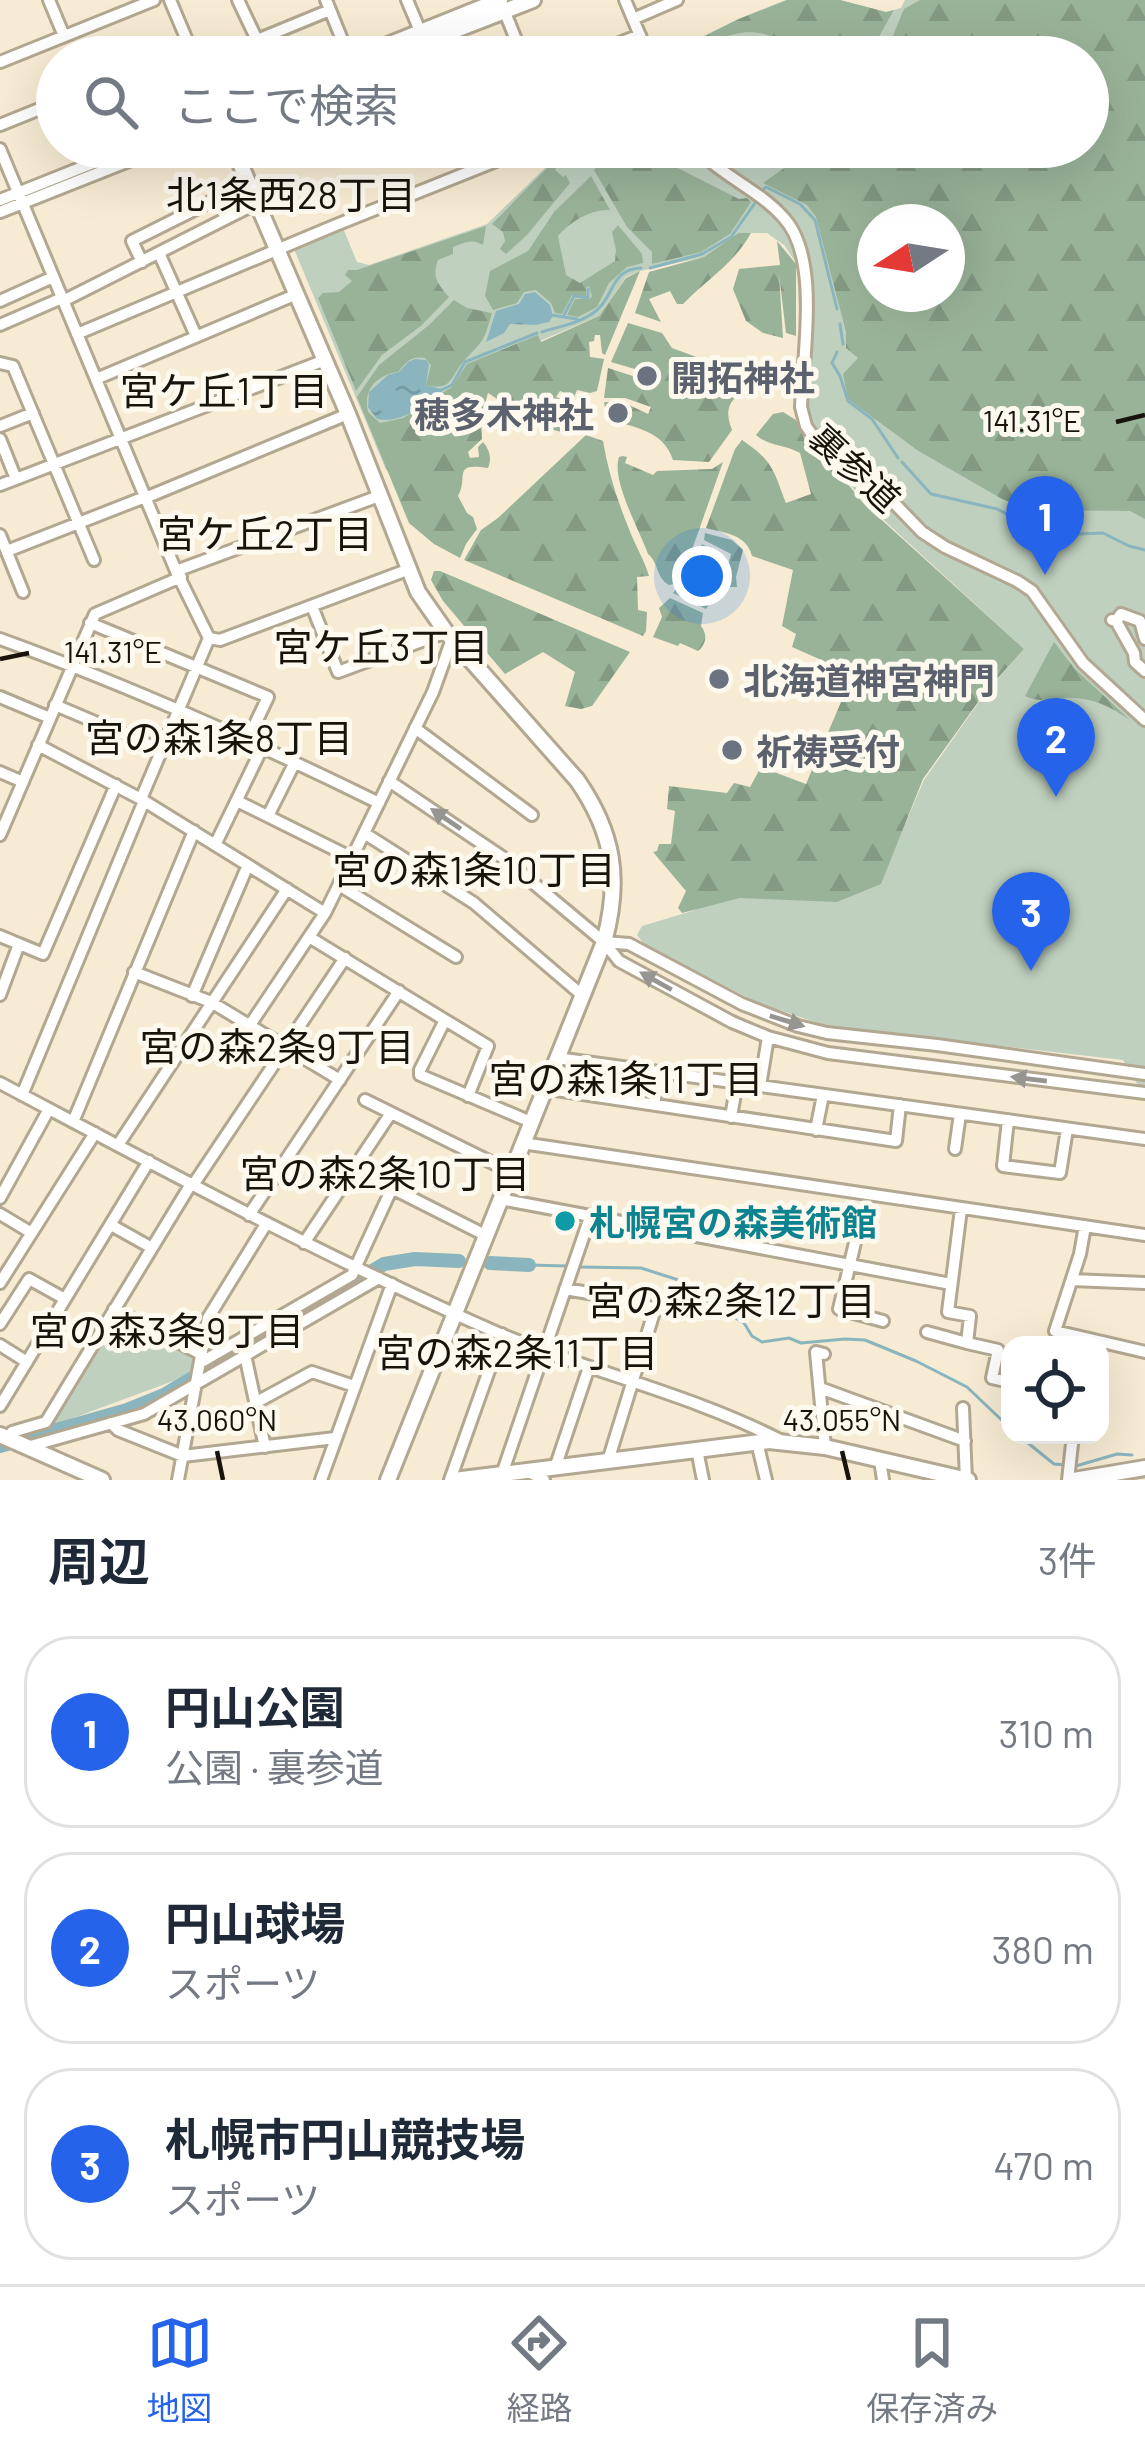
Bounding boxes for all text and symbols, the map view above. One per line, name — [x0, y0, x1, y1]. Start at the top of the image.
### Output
search box — [36, 36, 1109, 168]
icon: search — [78, 69, 144, 135]
text: ここで検索 — [174, 77, 399, 131]
district label: 北1条西28丁目 — [166, 170, 416, 217]
north arrow — [857, 204, 965, 312]
place label: 開拓神社 — [671, 355, 815, 398]
marker: 開拓神社 — [634, 363, 660, 389]
district label: 宮ケ丘1丁目 — [120, 366, 328, 413]
place label: 穂多木神社 — [414, 392, 594, 435]
marker: 穂多木神社 — [605, 400, 631, 426]
text: 141.31°E — [983, 402, 1081, 438]
street label: 裏参道 — [802, 414, 910, 520]
pin: 1 — [1006, 476, 1084, 575]
district label: 宮ケ丘2丁目 — [157, 509, 373, 556]
your location — [672, 546, 732, 606]
district label: 宮ケ丘3丁目 — [273, 622, 489, 669]
text: 141.31°E — [64, 633, 162, 669]
place label: 北海道神宮神門 — [743, 658, 995, 701]
marker: 北海道神宮神門 — [706, 666, 732, 692]
pin: 2 — [1017, 698, 1095, 797]
district label: 宮の森1条8丁目 — [85, 713, 353, 760]
place label: 祈祷受付 — [756, 729, 900, 772]
marker: 祈祷受付 — [719, 737, 745, 763]
one-way arrow — [430, 808, 462, 831]
district label: 宮の森1条10丁目 — [332, 845, 616, 892]
pin: 3 — [992, 872, 1070, 971]
one-way arrow — [639, 971, 674, 992]
one-way arrow — [769, 1013, 806, 1032]
district label: 宮の森2条9丁目 — [139, 1022, 415, 1069]
district label: 宮の森1条11丁目 — [488, 1054, 764, 1101]
one-way arrow — [1010, 1069, 1047, 1088]
district label: 宮の森2条10丁目 — [240, 1149, 530, 1196]
place label: 札幌宮の森美術館 — [589, 1200, 877, 1243]
marker: 札幌宮の森美術館 — [552, 1208, 578, 1234]
district label: 宮の森2条12丁目 — [586, 1276, 876, 1323]
district label: 宮の森3条9丁目 — [30, 1306, 304, 1353]
district label: 宮の森2条11丁目 — [376, 1328, 658, 1375]
map controls — [1001, 1336, 1109, 1444]
button: locate — [1001, 1336, 1109, 1444]
text: 43.060°N — [157, 1401, 277, 1437]
text: 43.055°N — [783, 1401, 901, 1437]
text: 周辺 — [48, 1529, 150, 1590]
text: 3件 — [1038, 1536, 1097, 1583]
text: 円山公園 — [165, 1679, 345, 1733]
text: 1 — [83, 1709, 97, 1756]
text: 310 m — [998, 1709, 1094, 1756]
text: 公園 · 裏参道 — [165, 1743, 384, 1790]
text: 円山球場 — [165, 1895, 345, 1949]
text: 2 — [79, 1925, 101, 1972]
text: 380 m — [992, 1925, 1094, 1972]
text: スポーツ — [165, 1959, 320, 2006]
text: 札幌市円山競技場 — [165, 2111, 525, 2165]
text: 3 — [79, 2141, 101, 2188]
text: 470 m — [993, 2141, 1094, 2188]
text: スポーツ — [165, 2175, 320, 2222]
tab: 地図 — [147, 2310, 213, 2430]
tab: 経路 — [506, 2310, 572, 2430]
tab: 保存済み — [866, 2310, 998, 2430]

